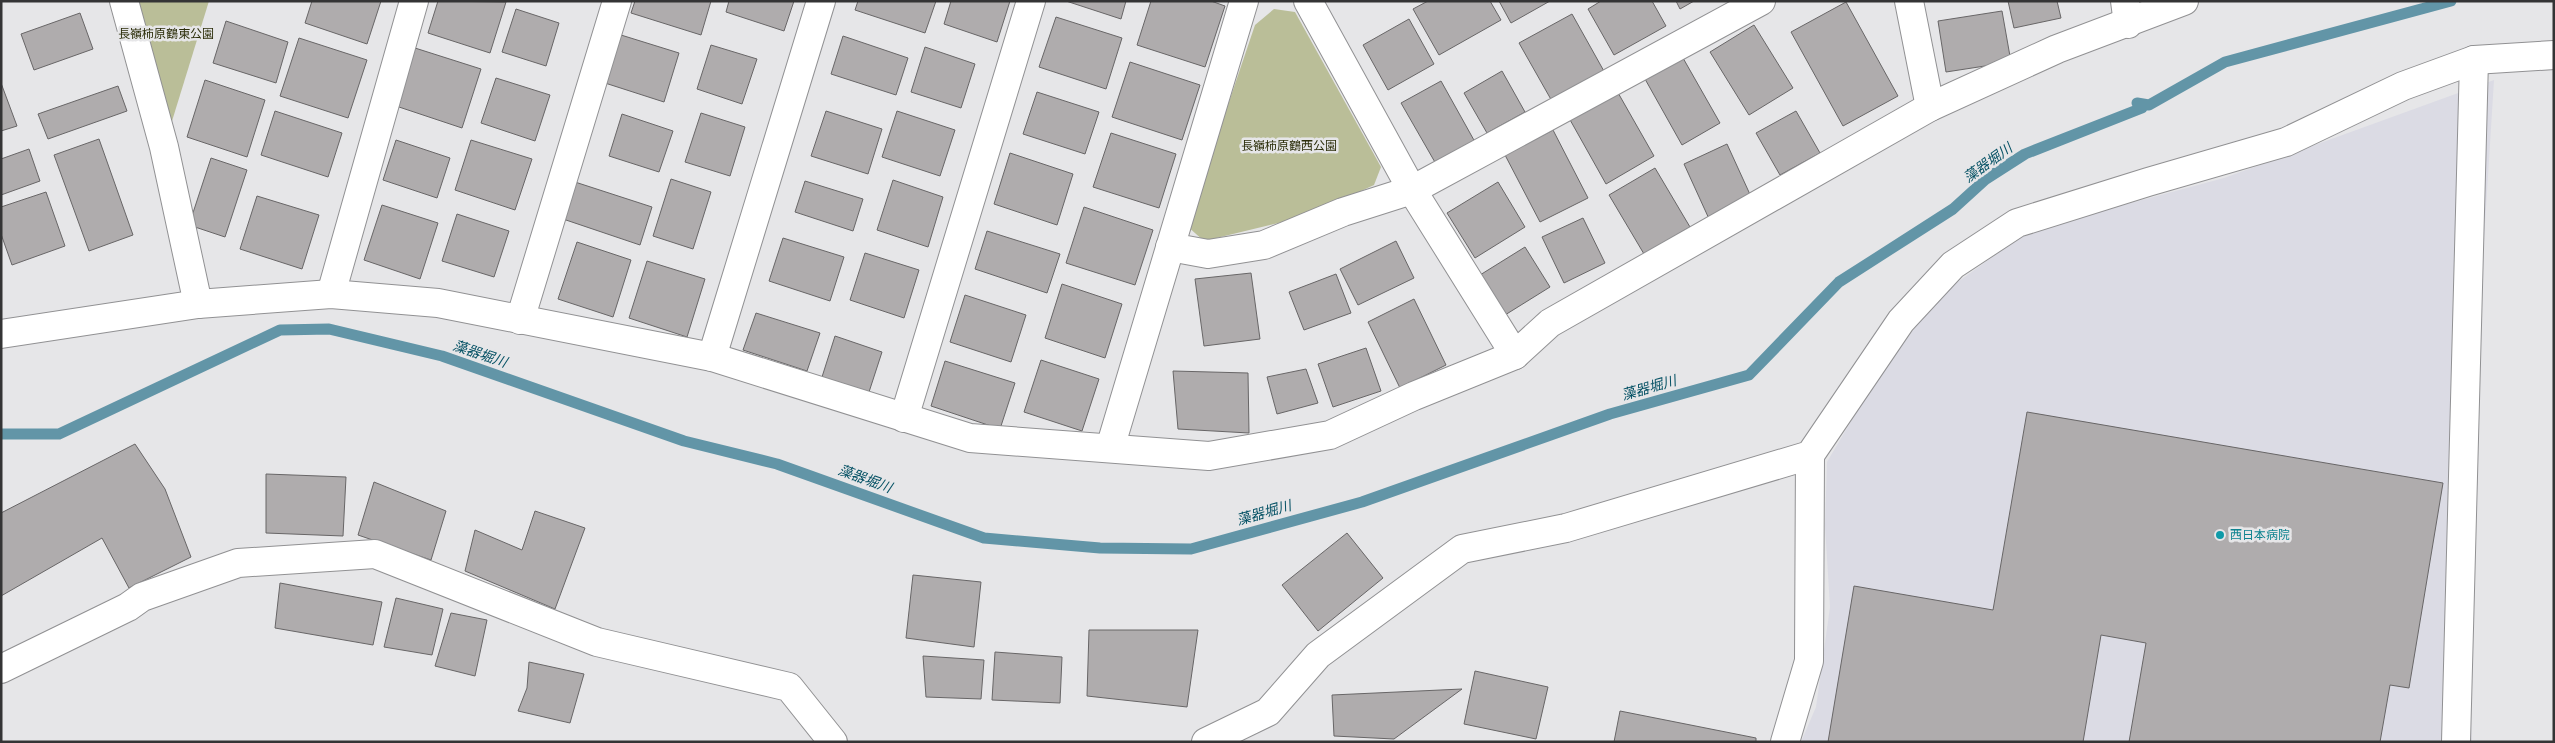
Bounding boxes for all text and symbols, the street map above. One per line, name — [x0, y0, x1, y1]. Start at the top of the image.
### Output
park label: 長嶺柿原鶴東公園 — [118, 27, 214, 41]
water label: 藻器堀川 — [1960, 138, 2017, 186]
park label: 長嶺柿原鶴西公園 — [1241, 139, 1337, 153]
water label: 藻器堀川 — [451, 337, 511, 372]
water label: 藻器堀川 — [1620, 372, 1680, 404]
water label: 藻器堀川 — [836, 461, 896, 497]
water label: 藻器堀川 — [1235, 497, 1295, 529]
place label: 西日本病院 — [2230, 528, 2290, 542]
marker: 西日本病院 — [2214, 529, 2226, 541]

